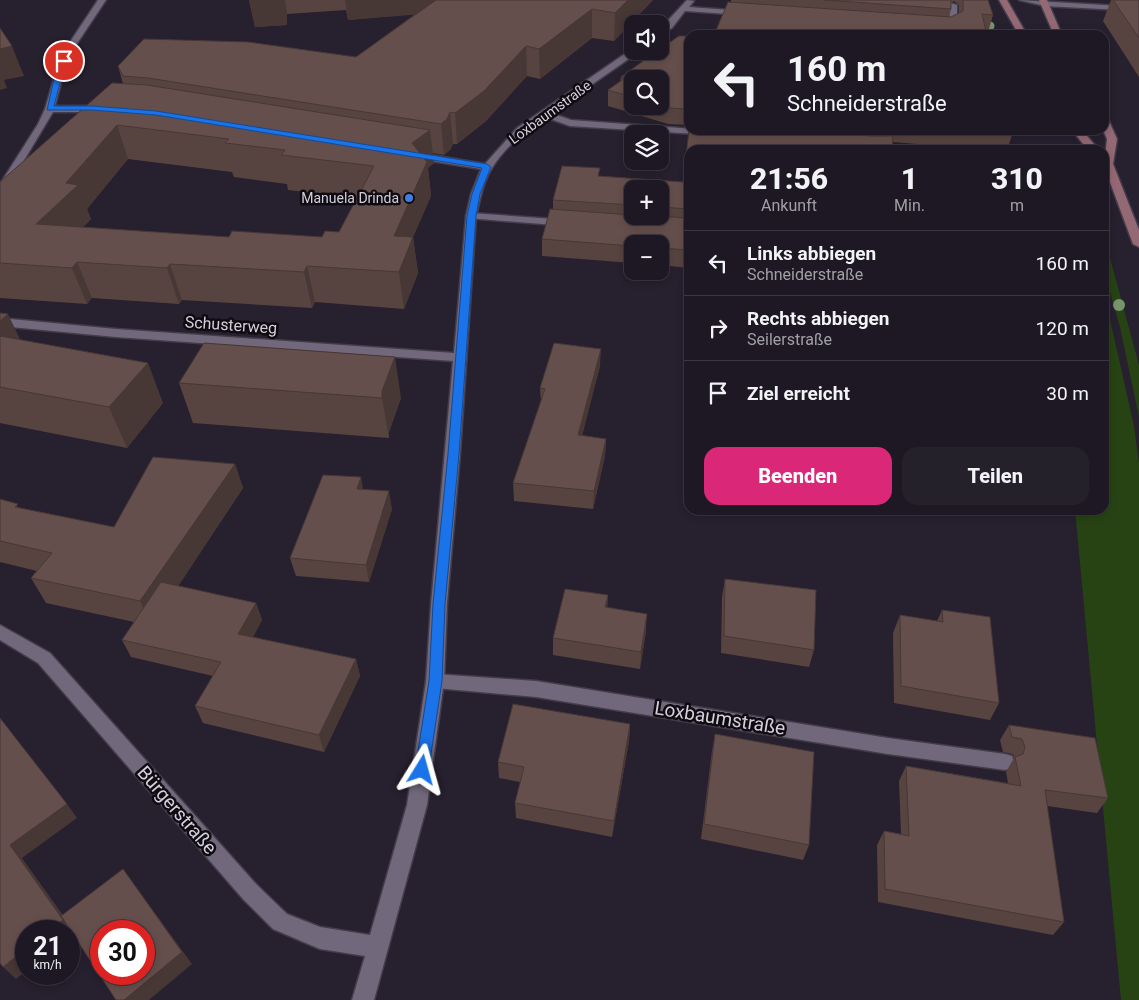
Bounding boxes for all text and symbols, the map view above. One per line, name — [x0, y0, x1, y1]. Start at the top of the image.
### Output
map controls — [624, 15, 669, 280]
button: sound — [624, 15, 669, 60]
pin — [43, 40, 85, 82]
icon: arrive — [50, 47, 78, 75]
text: 160 m — [787, 49, 886, 90]
icon: left — [704, 50, 769, 115]
button: search — [624, 70, 669, 115]
street label: Loxbaumstraße — [506, 77, 594, 147]
text: Schneiderstraße — [787, 91, 947, 116]
button: layers — [624, 125, 669, 170]
text: 21:56 — [750, 161, 828, 196]
text: 1 — [901, 161, 918, 196]
text: 310 — [991, 161, 1043, 196]
button: + — [624, 180, 669, 225]
place label: Manuela Drinda — [301, 190, 399, 206]
marker: Manuela Drinda — [403, 192, 415, 204]
text: Ankunft — [761, 196, 817, 215]
text: Min. — [894, 196, 925, 215]
text: m — [1010, 196, 1024, 215]
button: − — [624, 235, 669, 280]
text: Links abbiegen — [747, 242, 876, 265]
icon: left — [704, 249, 732, 277]
text: 160 m — [1036, 252, 1089, 275]
text: Schneiderstraße — [747, 265, 863, 284]
text: Rechts abbiegen — [747, 307, 889, 330]
street label: Schusterweg — [184, 312, 278, 338]
icon: right — [704, 314, 732, 342]
text: 120 m — [1036, 317, 1089, 340]
text: Seilerstraße — [747, 330, 832, 349]
icon: arrive — [704, 379, 732, 407]
text: Ziel erreicht — [747, 382, 850, 405]
text: 30 m — [1046, 382, 1089, 405]
button: Beenden — [704, 447, 892, 505]
button: Teilen — [902, 447, 1089, 505]
street label: Loxbaumstraße — [653, 696, 787, 740]
position arrow — [395, 743, 447, 795]
street label: Bürgerstraße — [132, 761, 222, 859]
speed limit sign: 30 — [90, 920, 155, 985]
text: 21 — [33, 932, 62, 961]
text: km/h — [33, 958, 62, 972]

